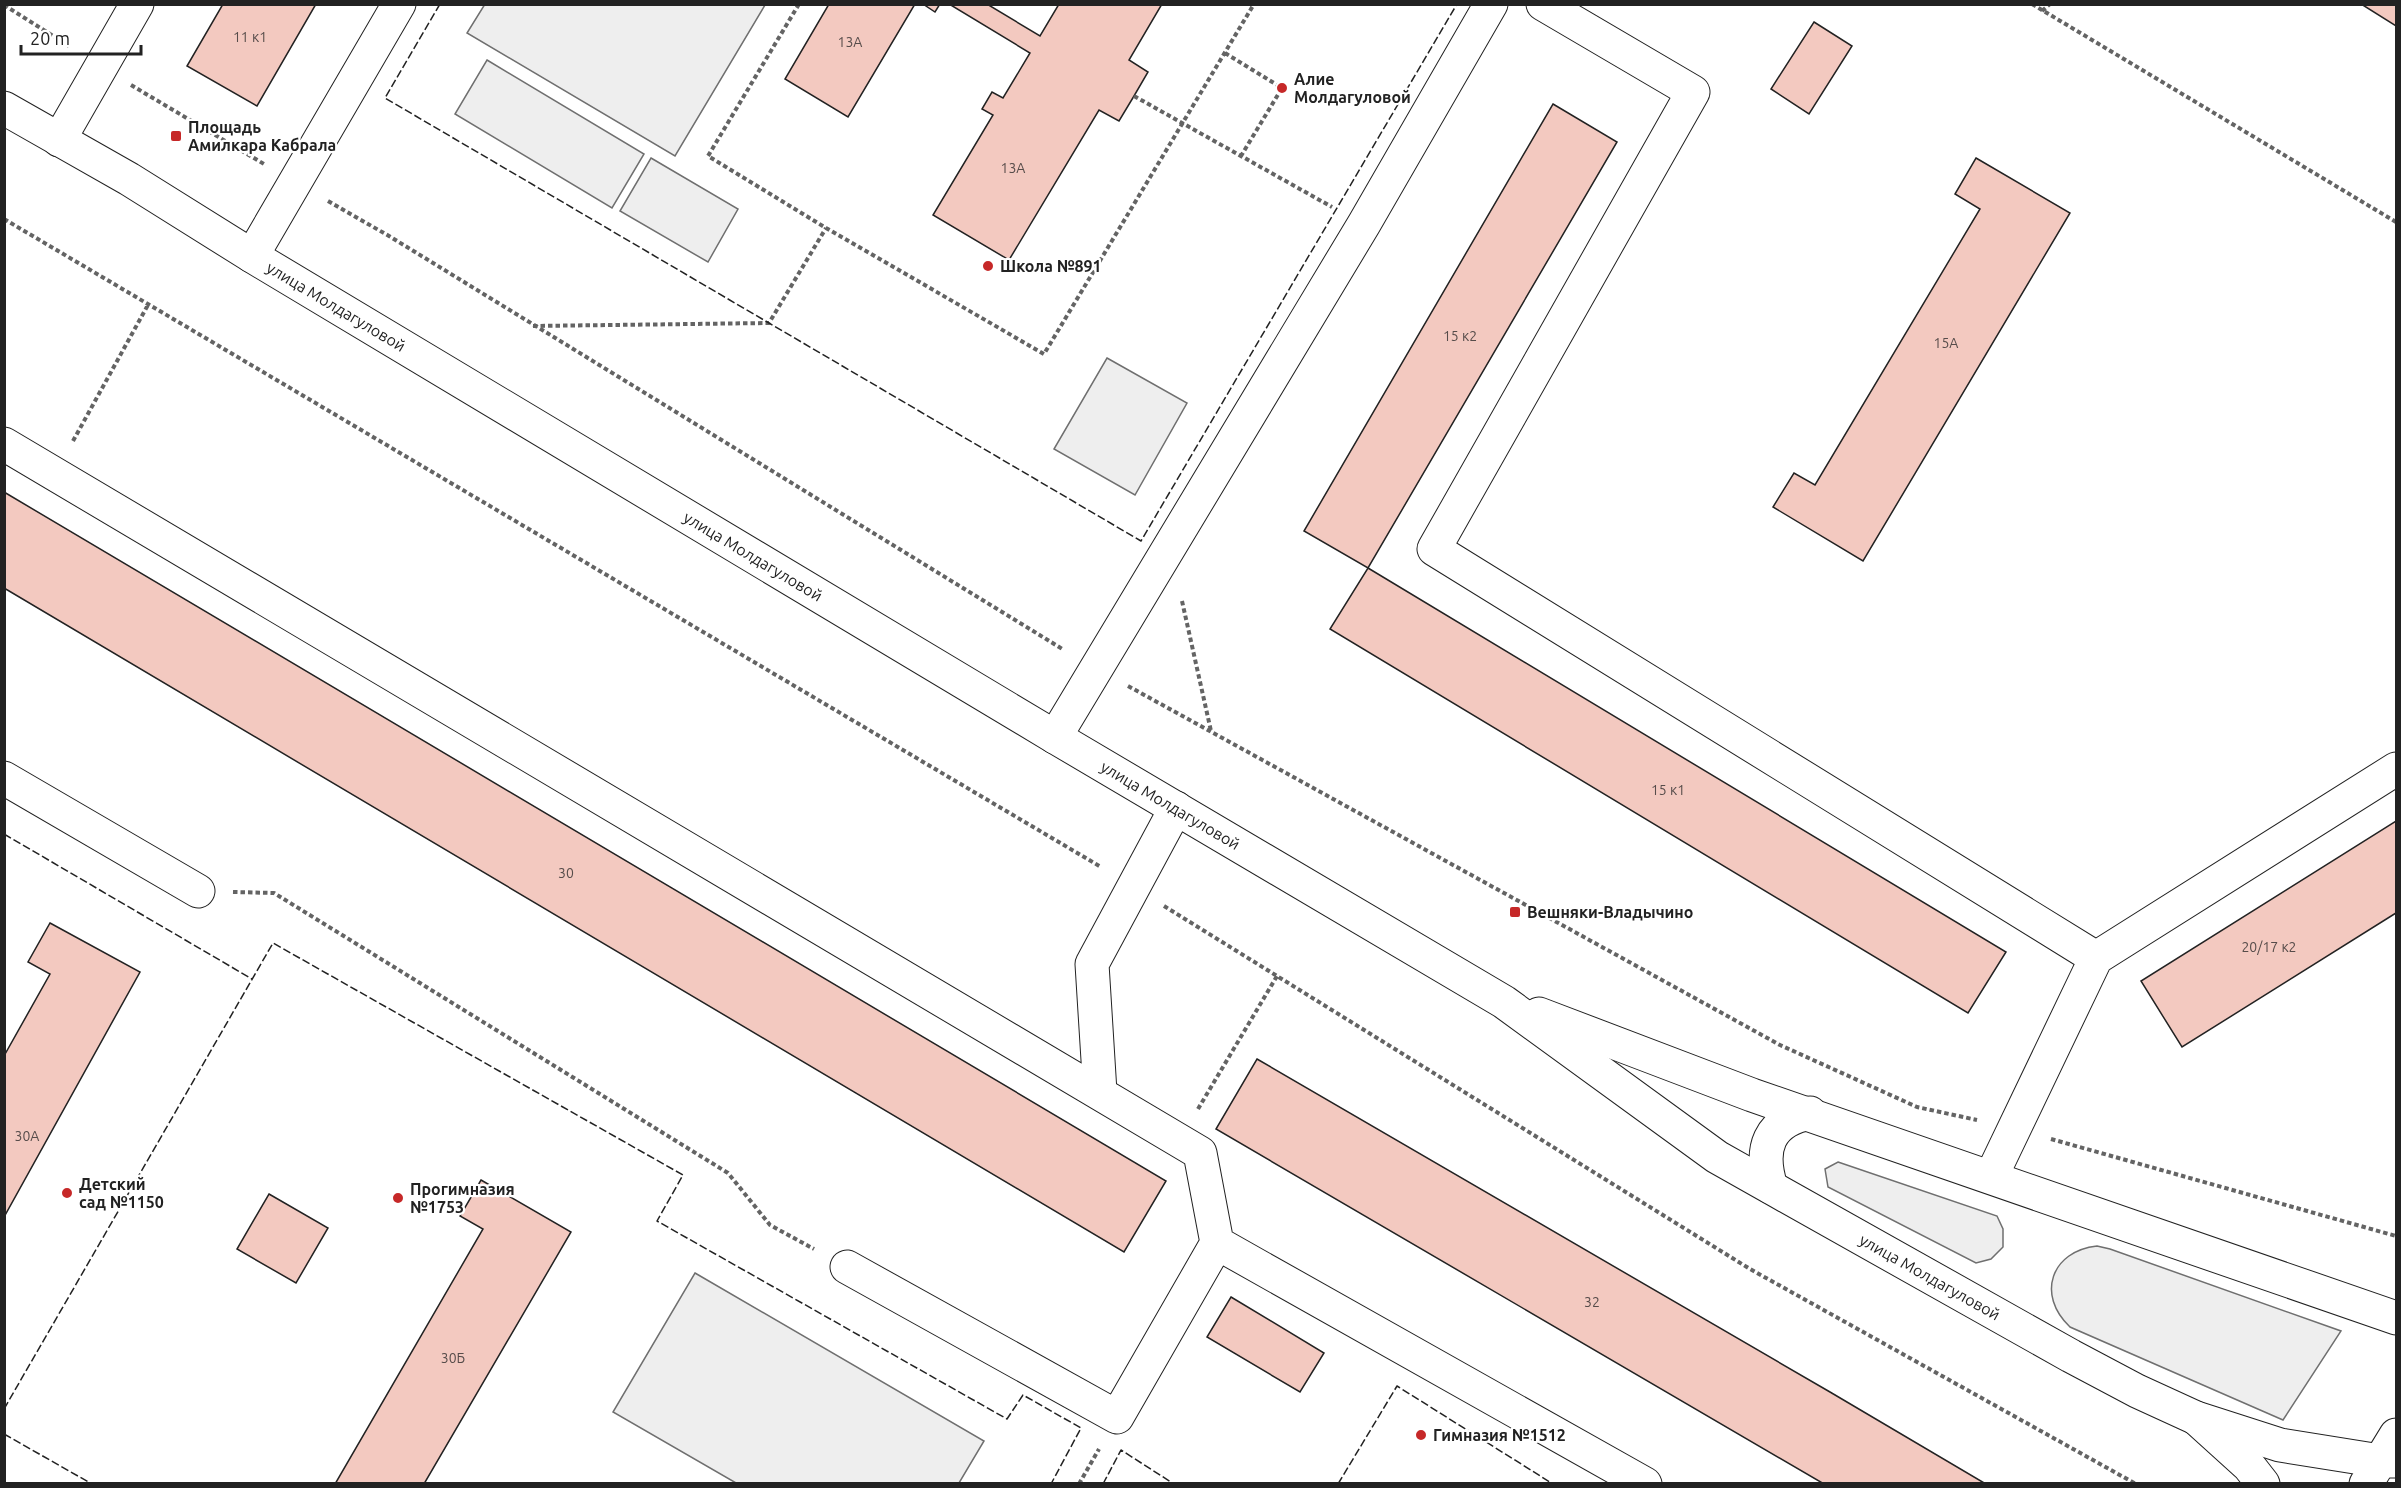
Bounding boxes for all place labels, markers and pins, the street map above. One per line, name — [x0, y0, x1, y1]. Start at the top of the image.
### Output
place label: Алие Молдагуловой — [1294, 70, 1411, 106]
marker: Алие Молдагуловой — [1275, 81, 1289, 95]
place label: Площадь Амилкара Кабрала — [188, 118, 336, 154]
marker: Площадь Амилкара Кабрала — [169, 129, 183, 143]
place label: Школа №891 — [1000, 257, 1102, 275]
marker: Школа №891 — [981, 259, 995, 273]
place label: Вешняки-Владычино — [1527, 903, 1693, 921]
marker: Вешняки-Владычино — [1508, 905, 1522, 919]
place label: Детский сад №1150 — [79, 1175, 164, 1211]
place label: Прогимназия №1753 — [410, 1180, 515, 1216]
marker: Детский сад №1150 — [60, 1186, 74, 1200]
marker: Прогимназия №1753 — [391, 1191, 405, 1205]
place label: Гимназия №1512 — [1433, 1426, 1566, 1444]
marker: Гимназия №1512 — [1414, 1428, 1428, 1442]

